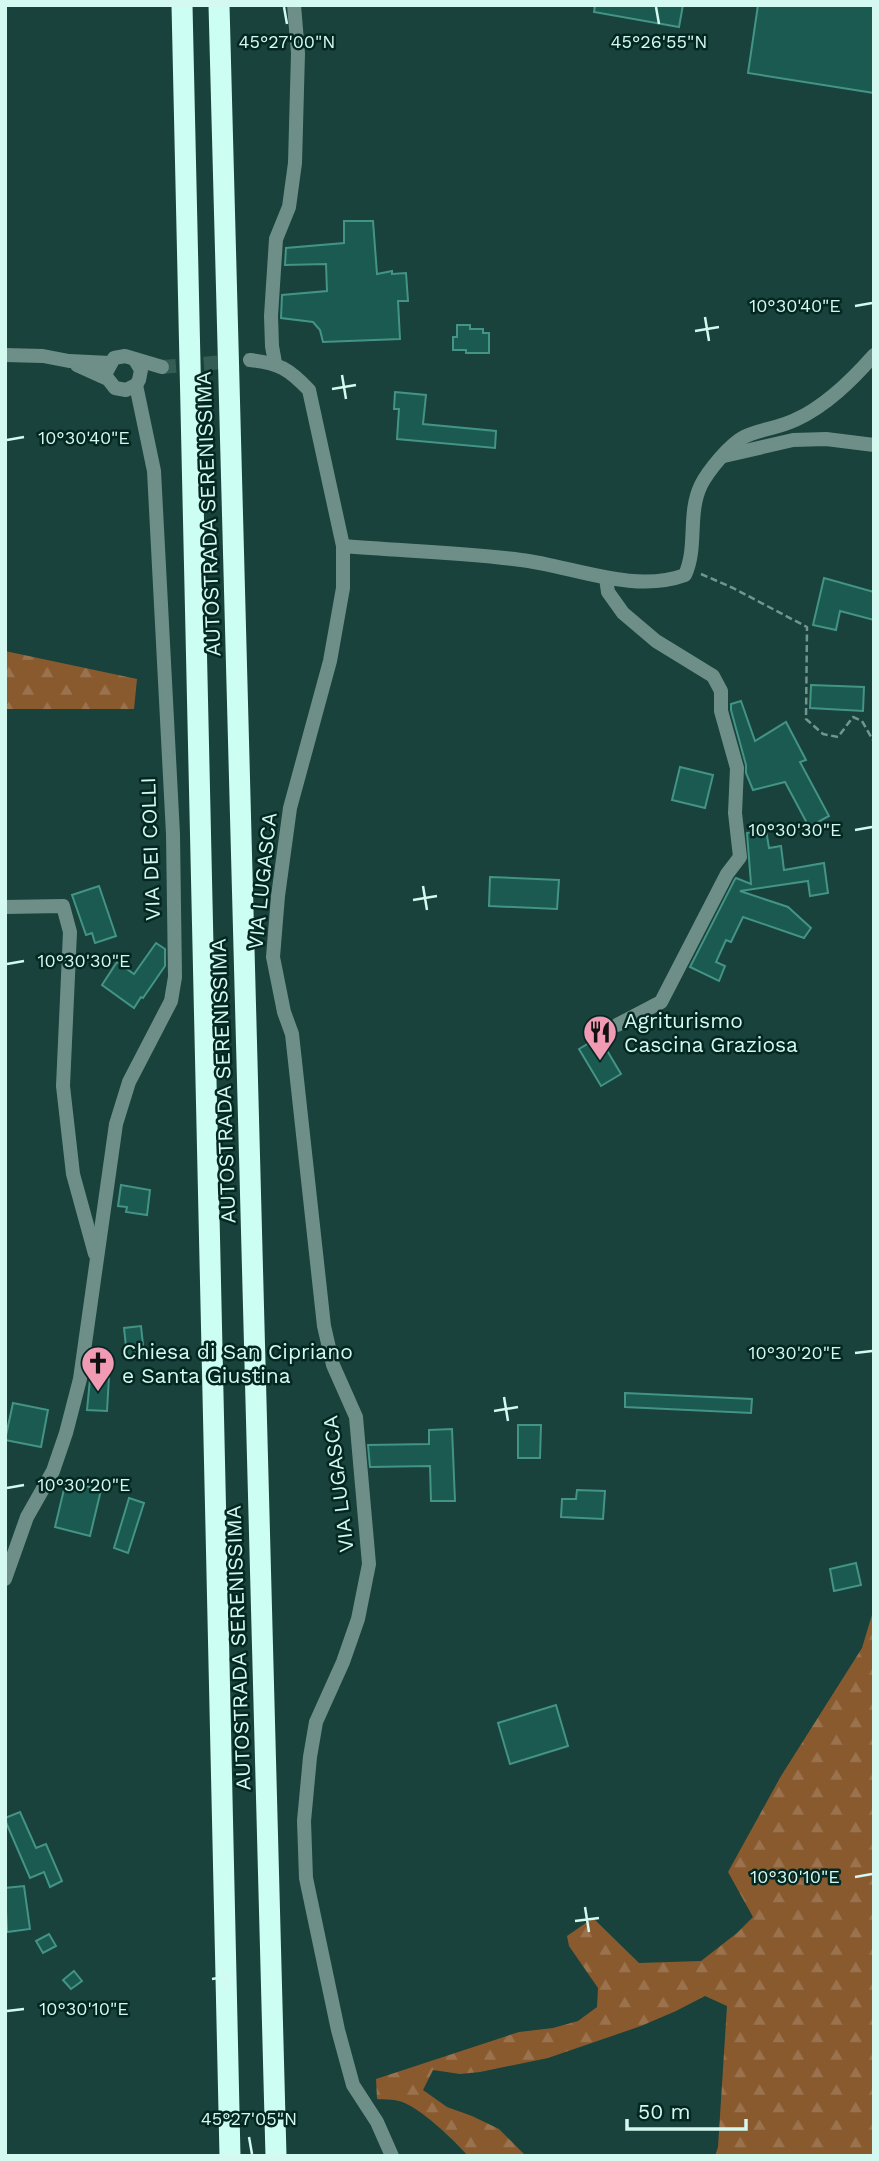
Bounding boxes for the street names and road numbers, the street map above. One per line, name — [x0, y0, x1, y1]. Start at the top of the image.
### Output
street label: AUTOSTRADA SERENISSIMA — [191, 371, 225, 657]
street label: VIA DEI COLLI — [135, 777, 165, 921]
street label: VIA LUGASCA — [242, 811, 282, 951]
street label: AUTOSTRADA SERENISSIMA — [206, 938, 240, 1224]
street label: VIA LUGASCA — [317, 1414, 359, 1554]
street label: AUTOSTRADA SERENISSIMA — [221, 1505, 255, 1791]

